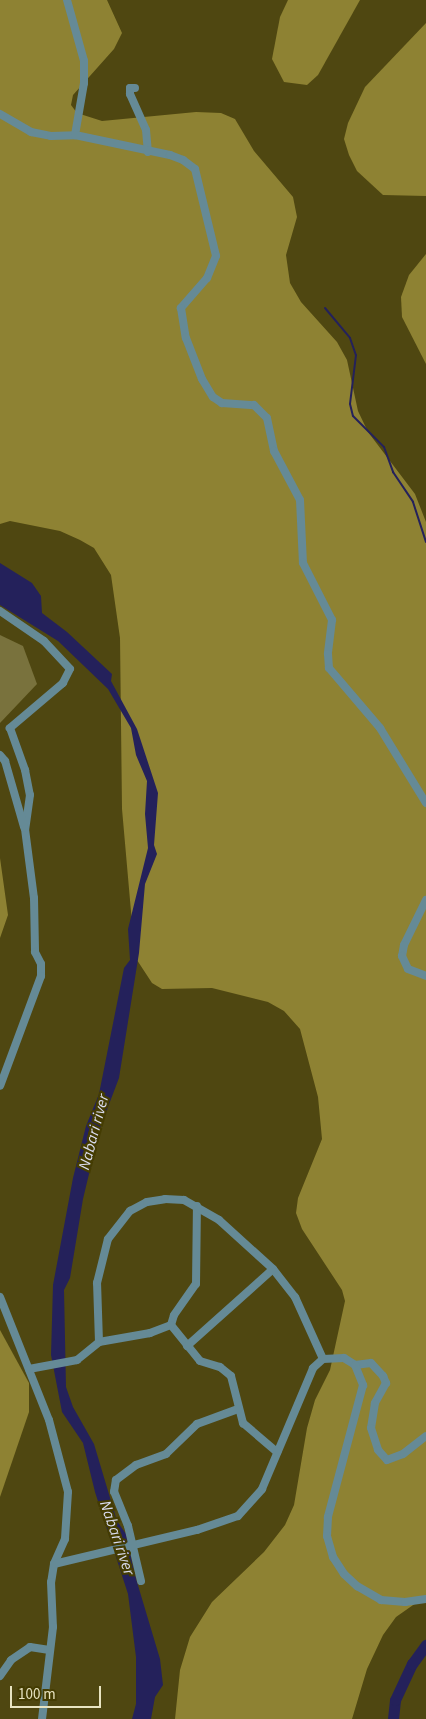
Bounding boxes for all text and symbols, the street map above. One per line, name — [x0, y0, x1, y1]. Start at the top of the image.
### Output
water label: Nabari river — [75, 1092, 113, 1172]
water label: Nabari river — [95, 1498, 139, 1578]
scale bar — [12, 1676, 104, 1708]
text: 100 m — [18, 1684, 56, 1705]

